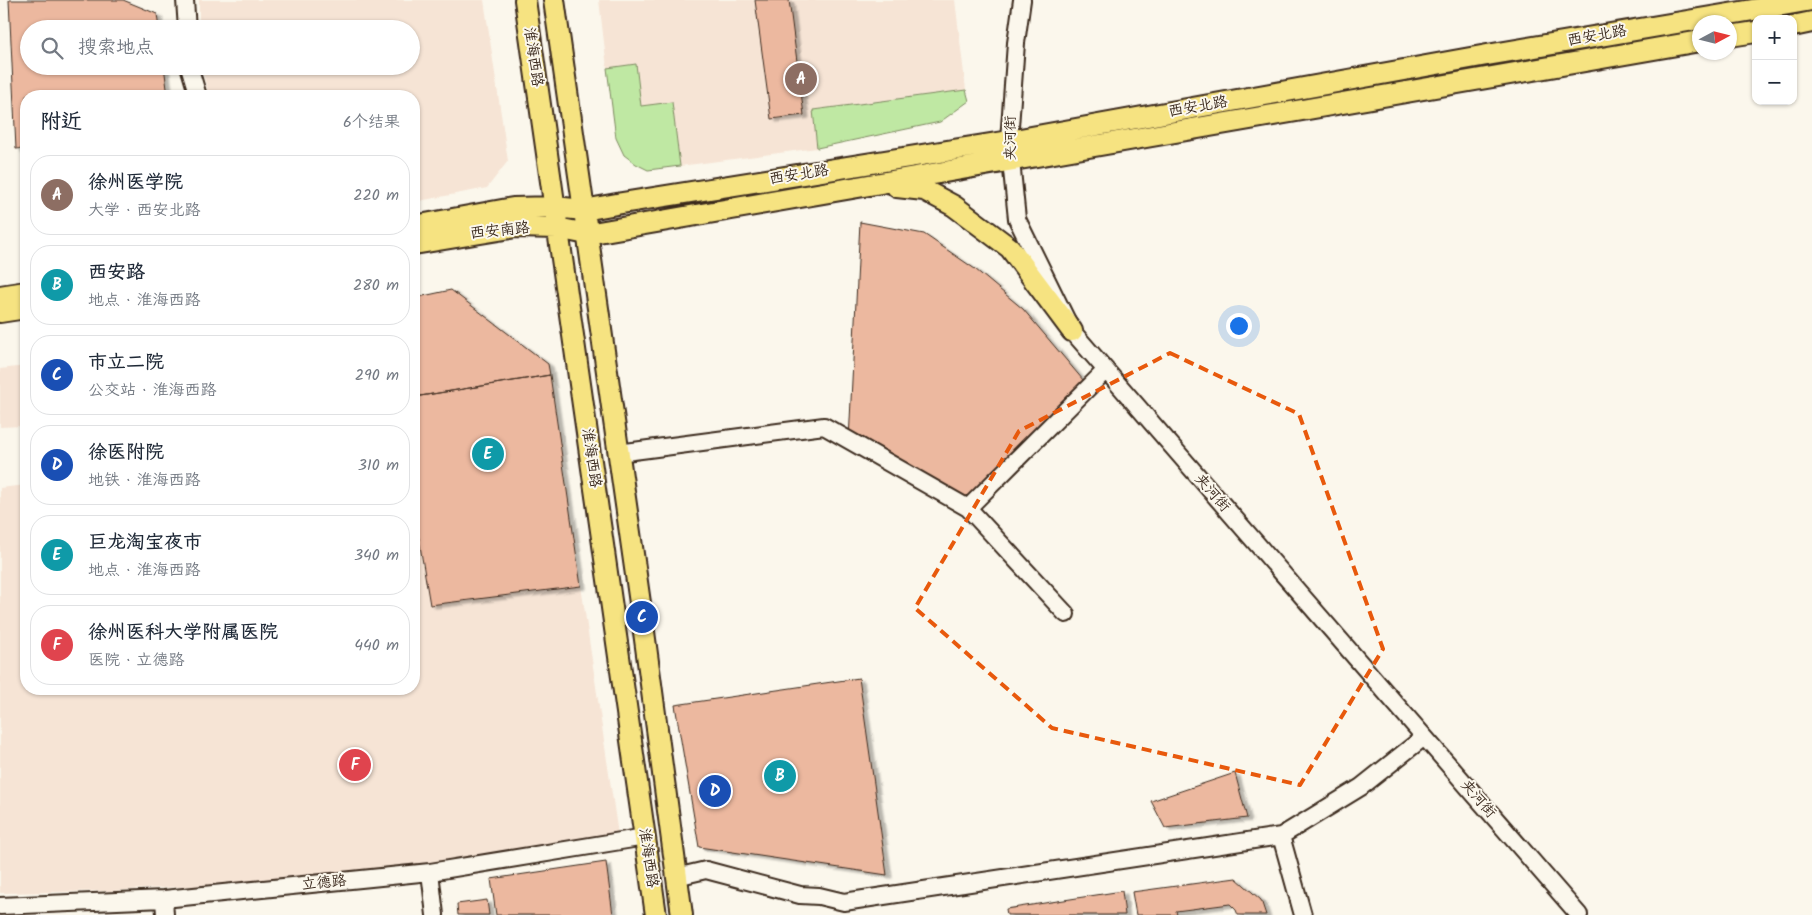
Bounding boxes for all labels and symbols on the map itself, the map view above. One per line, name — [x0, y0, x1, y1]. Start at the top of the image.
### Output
north arrow — [1692, 15, 1737, 60]
street label: 西安北路 — [1565, 19, 1629, 53]
street label: 淮海西路 — [517, 26, 549, 88]
pin: A — [785, 60, 817, 98]
street label: 西安北路 — [1166, 90, 1230, 124]
street label: 夹河街 — [999, 115, 1023, 161]
street label: 西安北路 — [767, 158, 831, 192]
street label: 西安南路 — [469, 216, 531, 246]
your location — [1226, 313, 1252, 339]
street label: 淮海西路 — [575, 427, 607, 489]
pin: E — [472, 435, 504, 473]
street label: 夹河街 — [1188, 468, 1236, 518]
pin: C — [626, 598, 658, 636]
pin: F — [339, 746, 371, 784]
pin: B — [764, 757, 796, 795]
pin: D — [699, 772, 731, 810]
street label: 夹河街 — [1454, 774, 1502, 824]
street label: 淮海西路 — [632, 827, 664, 889]
street label: 立德路 — [300, 869, 348, 897]

